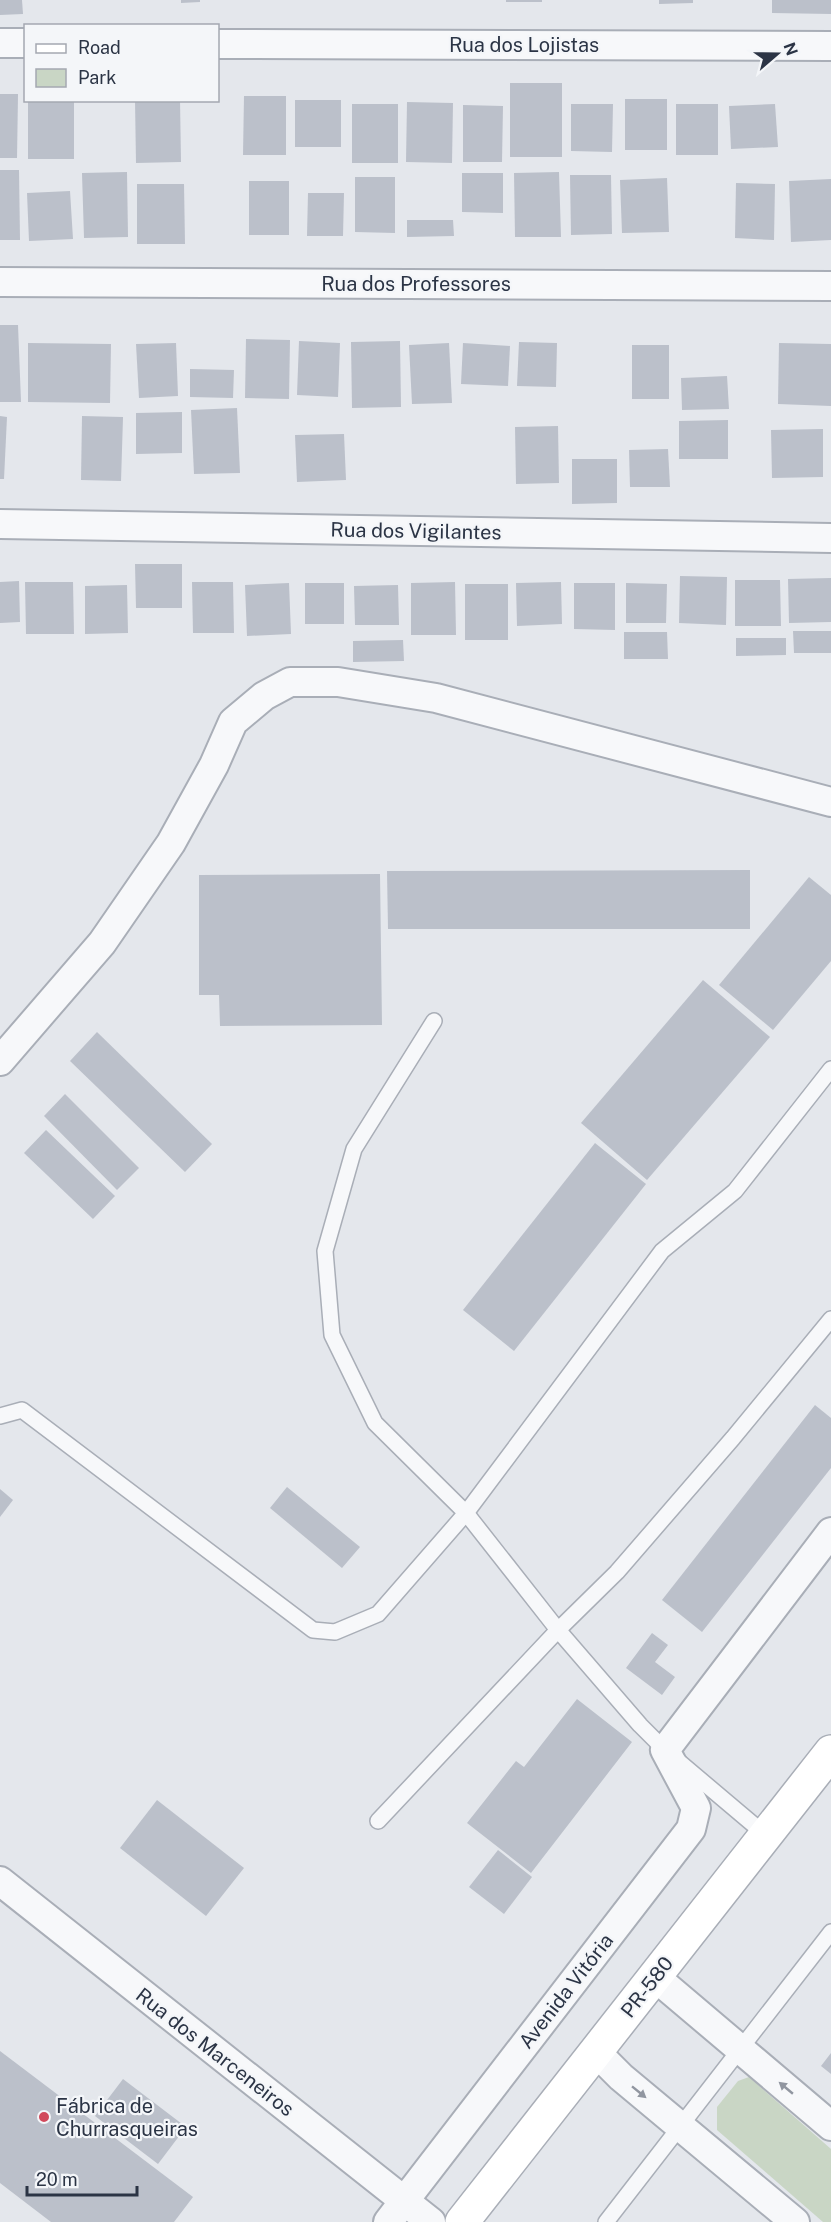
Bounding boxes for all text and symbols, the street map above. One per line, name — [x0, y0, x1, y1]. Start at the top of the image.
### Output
legend — [24, 24, 219, 102]
north arrow — [747, 24, 807, 84]
street label: Rua dos Lojistas — [449, 33, 599, 57]
text: Road — [78, 37, 121, 58]
text: N — [780, 40, 802, 58]
text: Park — [78, 67, 116, 88]
street label: Rua dos Professores — [321, 272, 511, 296]
street label: Rua dos Vigilantes — [330, 518, 502, 544]
street label: Avenida Vitória — [514, 1929, 618, 2053]
street label: PR-580 — [616, 1952, 678, 2022]
street label: Rua dos Marceneiros — [131, 1983, 299, 2121]
one-way arrow — [779, 2082, 794, 2095]
one-way arrow — [631, 2085, 647, 2098]
place label: Fábrica de Churrasqueiras — [56, 2094, 198, 2141]
marker: Fábrica de Churrasqueiras — [37, 2110, 51, 2124]
scale bar — [27, 2159, 136, 2197]
text: 20 m — [36, 2169, 78, 2190]

